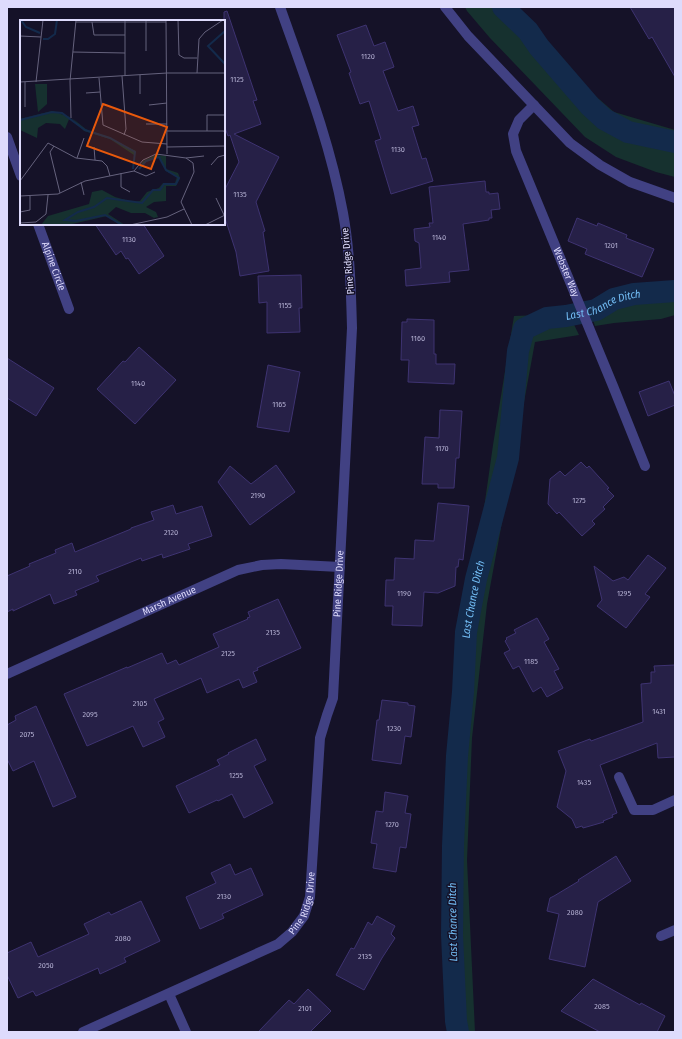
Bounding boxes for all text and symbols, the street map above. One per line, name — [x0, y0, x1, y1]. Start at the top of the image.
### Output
inset map — [20, 20, 225, 225]
house number: 1120 — [361, 52, 375, 61]
house number: 1125 — [230, 75, 244, 84]
house number: 1130 — [391, 145, 405, 154]
house number: 1135 — [233, 190, 247, 199]
street label: Pine Ridge Drive — [339, 227, 357, 295]
house number: 1140 — [432, 233, 446, 242]
house number: 1130 — [122, 235, 136, 244]
street label: Alpine Circle — [39, 240, 68, 292]
house number: 1201 — [604, 241, 618, 250]
street label: Webster Way — [551, 246, 582, 299]
water label: Last Chance Ditch — [564, 287, 641, 322]
house number: 1155 — [278, 301, 292, 310]
house number: 1160 — [411, 334, 425, 343]
house number: 1140 — [131, 379, 145, 388]
house number: 1165 — [272, 400, 286, 409]
house number: 1170 — [435, 444, 449, 453]
house number: 2190 — [251, 491, 265, 500]
house number: 1275 — [572, 496, 586, 505]
house number: 2120 — [164, 528, 178, 537]
street label: Pine Ridge Drive — [331, 550, 347, 617]
water label: Last Chance Ditch — [459, 559, 487, 639]
house number: 2110 — [68, 567, 82, 576]
street label: Marsh Avenue — [141, 584, 198, 618]
house number: 1190 — [397, 589, 411, 598]
house number: 1295 — [617, 589, 631, 598]
house number: 2135 — [266, 628, 280, 637]
house number: 2125 — [221, 649, 235, 658]
house number: 1185 — [524, 657, 538, 666]
house number: 2105 — [133, 699, 147, 708]
house number: 1431 — [652, 707, 666, 716]
house number: 2095 — [82, 710, 98, 719]
house number: 1230 — [387, 724, 401, 733]
house number: 2075 — [20, 730, 35, 739]
house number: 1255 — [229, 771, 243, 780]
house number: 1435 — [577, 778, 591, 787]
house number: 1270 — [385, 820, 399, 829]
street label: Pine Ridge Drive — [286, 872, 318, 937]
water label: Last Chance Ditch — [446, 882, 460, 962]
house number: 2130 — [217, 892, 231, 901]
house number: 2080 — [567, 908, 583, 917]
house number: 2080 — [115, 934, 131, 943]
house number: 2135 — [358, 952, 372, 961]
house number: 2050 — [38, 961, 54, 970]
house number: 2085 — [594, 1002, 610, 1011]
house number: 2101 — [298, 1004, 312, 1013]

